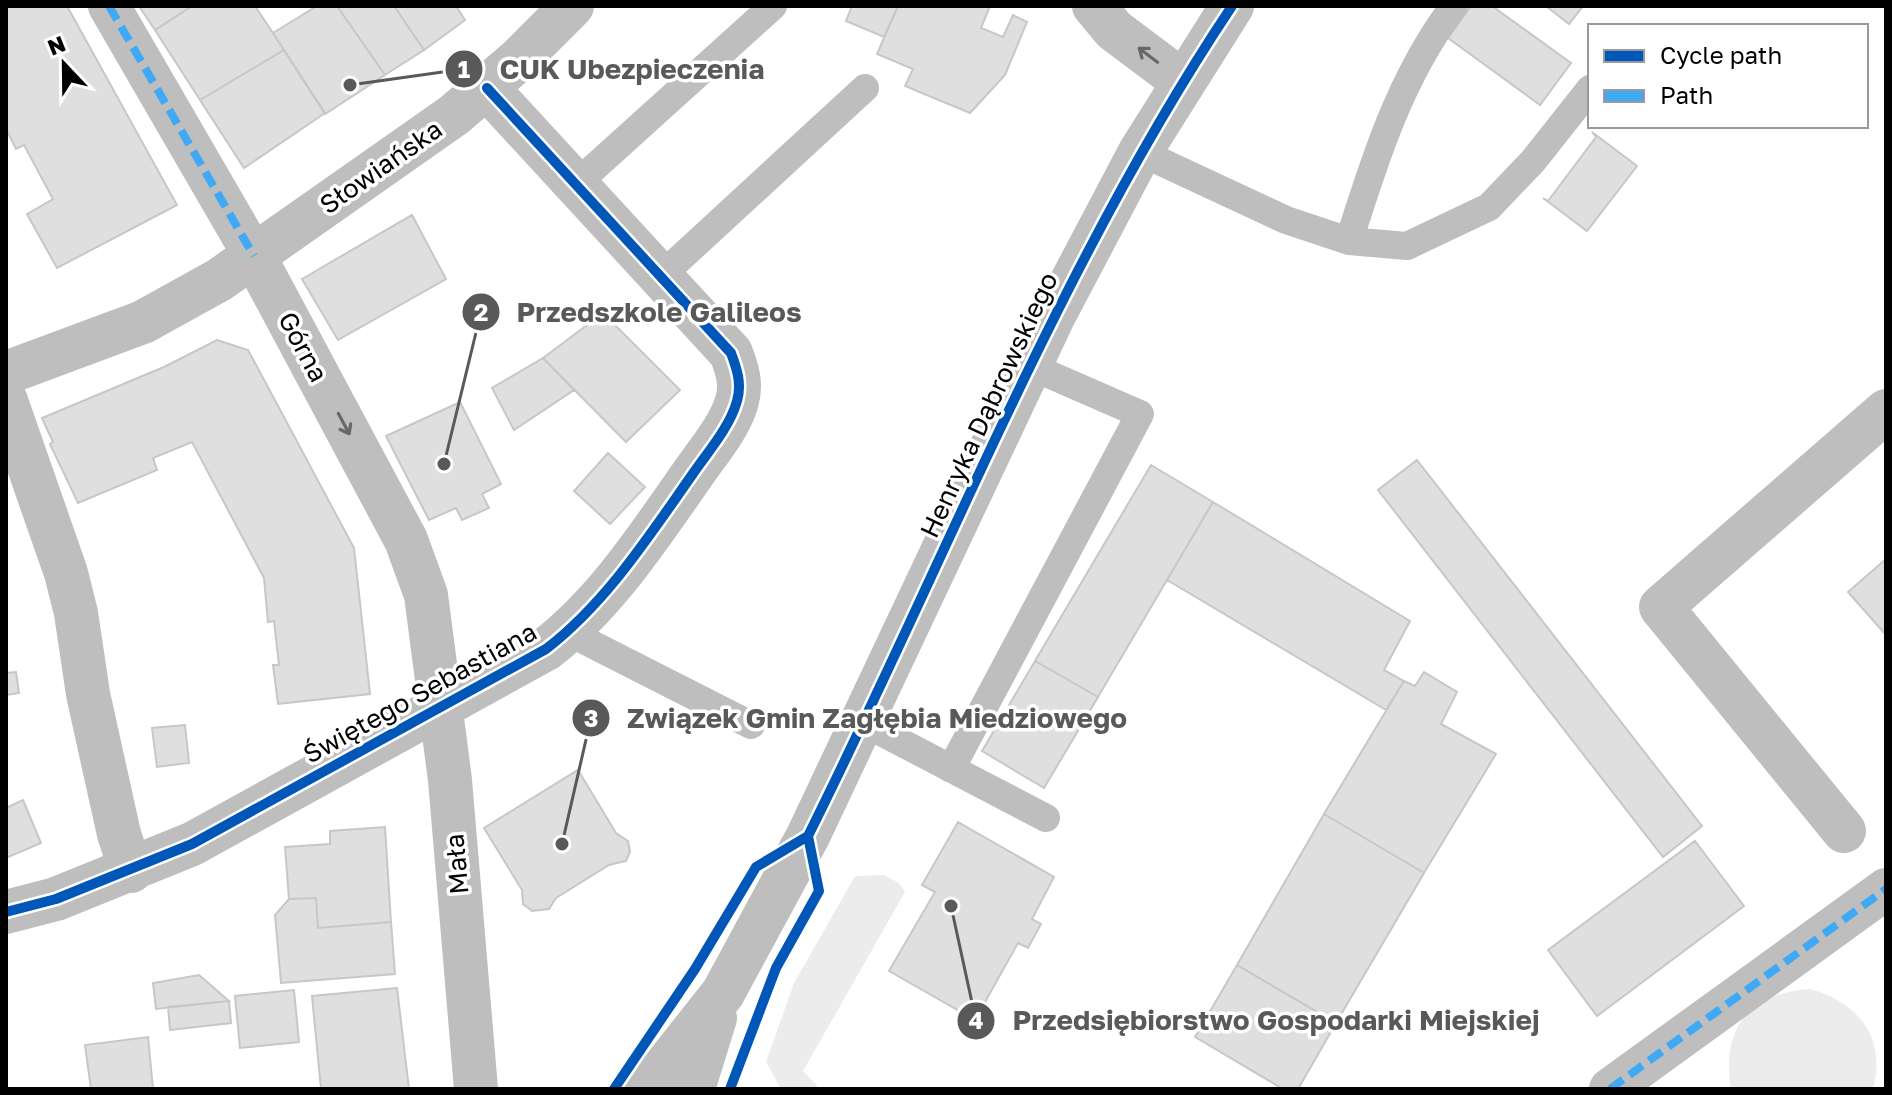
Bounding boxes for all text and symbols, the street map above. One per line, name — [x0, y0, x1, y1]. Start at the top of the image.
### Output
north arrow — [24, 24, 104, 104]
legend — [1588, 24, 1868, 128]
text: N — [44, 29, 69, 61]
text: Cycle path — [1660, 40, 1782, 69]
callout: CUK Ubezpieczenia — [444, 43, 781, 95]
one-way arrow — [1138, 47, 1159, 64]
text: CUK Ubezpieczenia — [500, 52, 764, 85]
text: 1 — [458, 54, 470, 83]
text: Path — [1660, 80, 1713, 109]
street label: Słowiańska — [314, 113, 448, 220]
street label: Henryka Dąbrowskiego — [913, 267, 1064, 542]
callout: Przedszkole Galileos — [461, 286, 818, 338]
text: Przedszkole Galileos — [516, 295, 802, 328]
text: 2 — [474, 297, 488, 326]
street label: Górna — [272, 306, 335, 387]
one-way arrow — [336, 412, 352, 435]
street label: Świętego Sebastiana — [298, 615, 542, 770]
callout: Związek Gmin Zagłębia Miedziowego — [571, 692, 1143, 744]
text: Związek Gmin Zagłębia Miedziowego — [627, 701, 1127, 734]
text: 3 — [584, 703, 598, 732]
street label: Mała — [438, 833, 475, 896]
callout: Przedsiębiorstwo Gospodarki Miejskiej — [956, 995, 1555, 1047]
text: Przedsiębiorstwo Gospodarki Miejskiej — [1012, 1003, 1540, 1036]
text: 4 — [969, 1005, 984, 1034]

